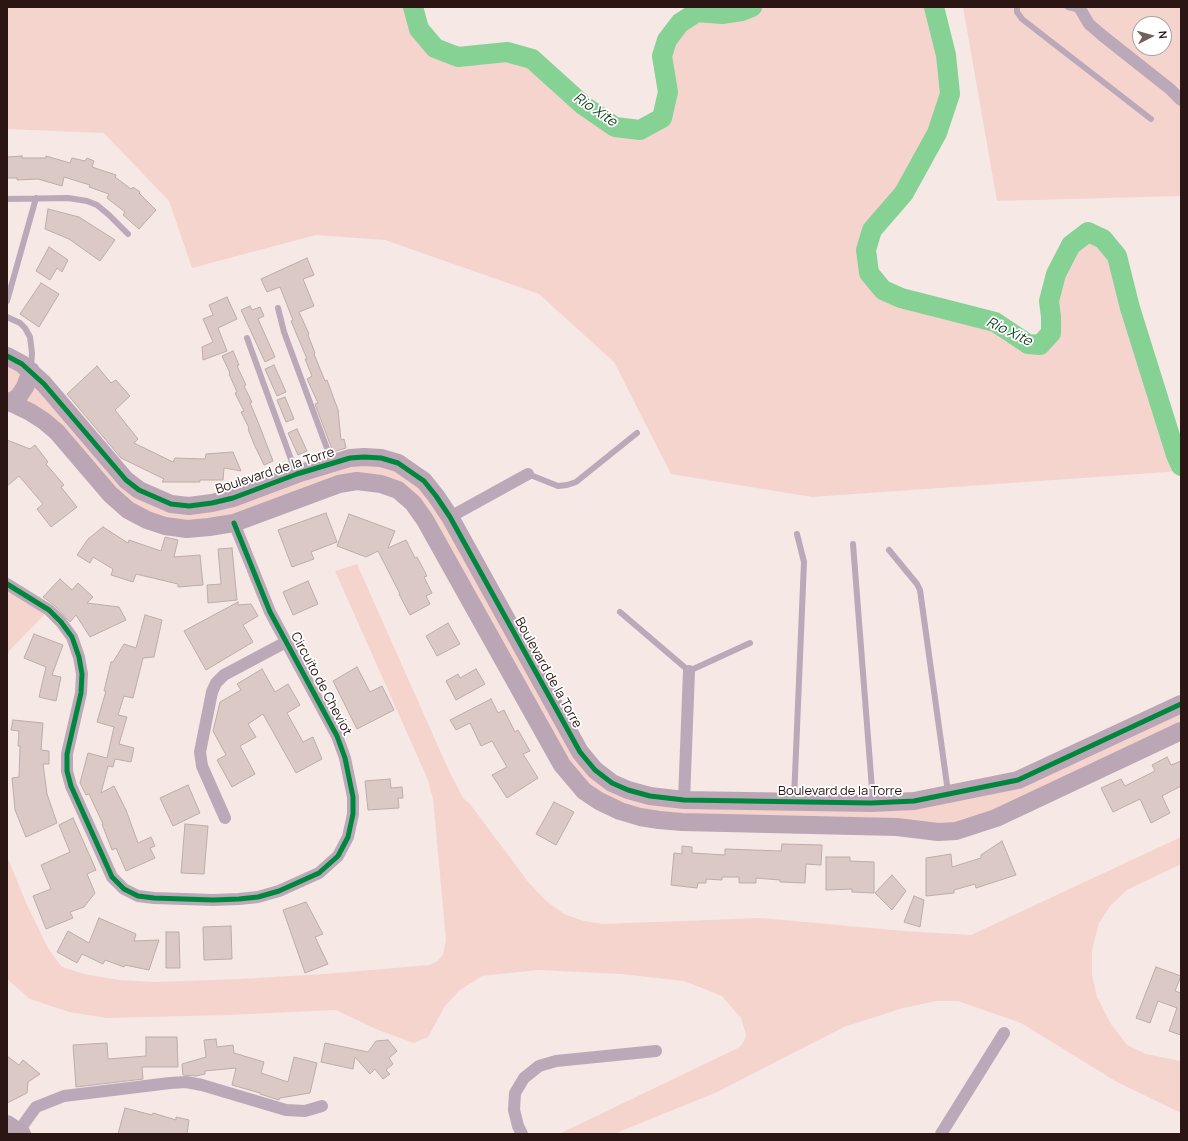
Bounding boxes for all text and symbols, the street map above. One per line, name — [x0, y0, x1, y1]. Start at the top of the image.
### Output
north arrow — [1132, 16, 1172, 56]
text: N — [1156, 30, 1171, 40]
water label: Rio Xite — [570, 89, 620, 131]
water label: Rio Xite — [984, 314, 1034, 350]
street label: Boulevard de la Torre — [214, 444, 336, 498]
street label: Boulevard de la Torre — [511, 615, 585, 731]
street label: Circuito de Cheviot — [287, 630, 355, 738]
street label: Boulevard de la Torre — [778, 783, 902, 799]

